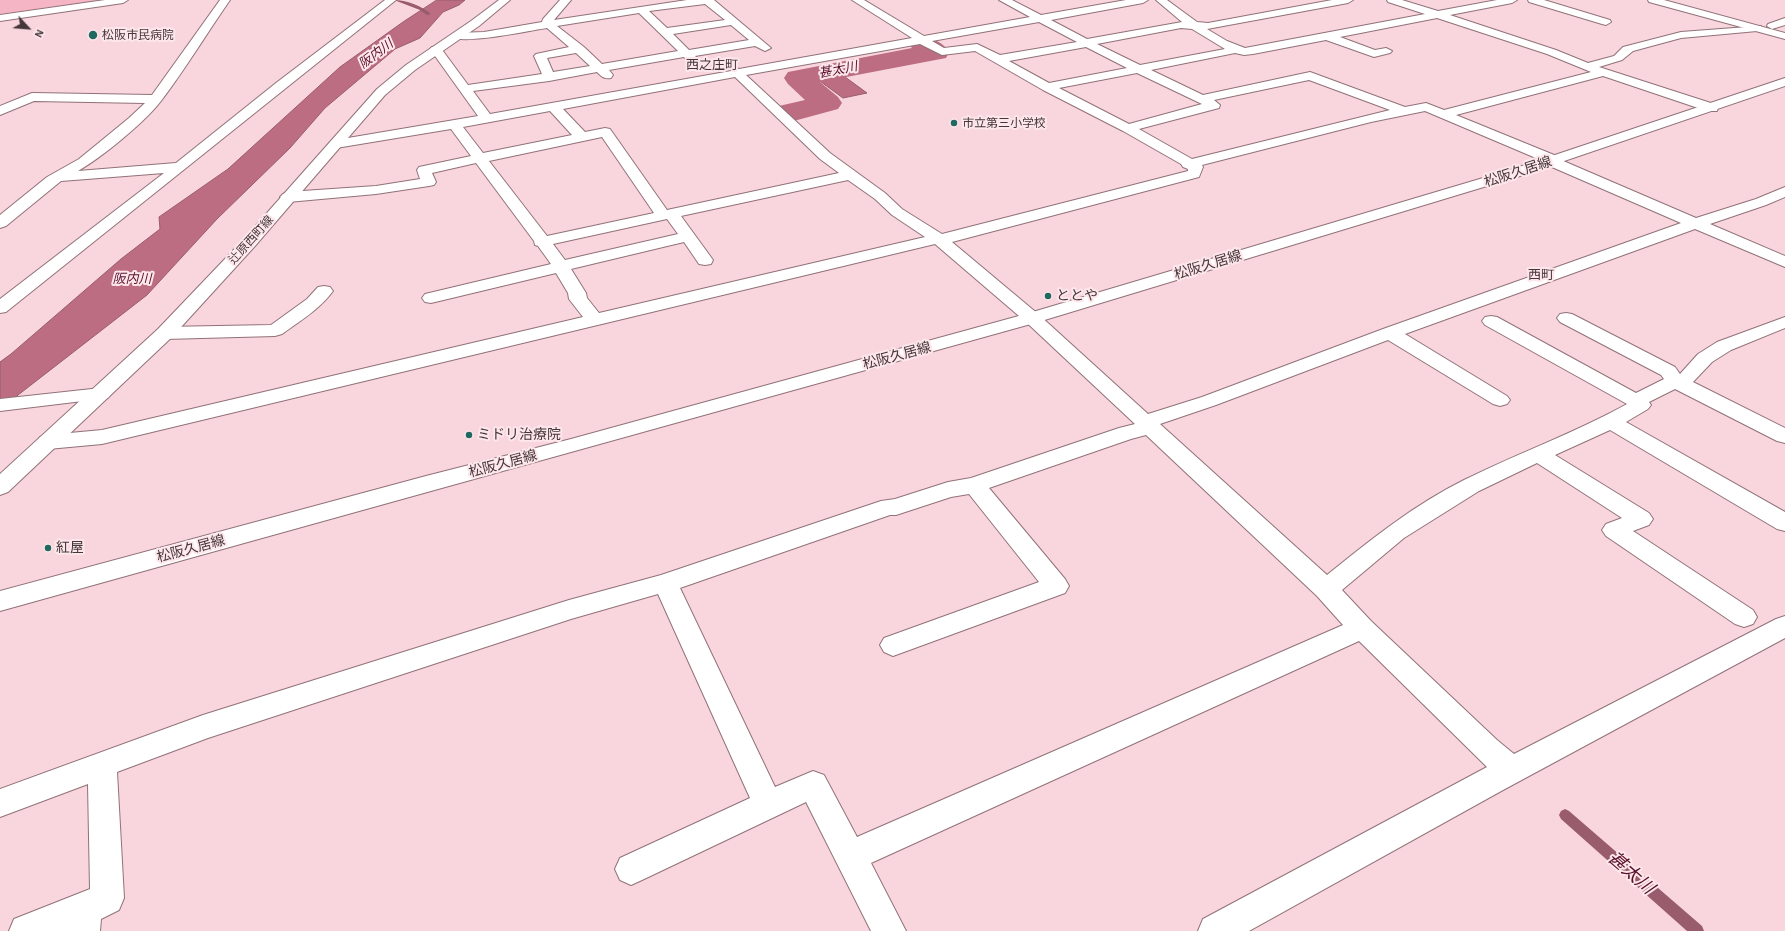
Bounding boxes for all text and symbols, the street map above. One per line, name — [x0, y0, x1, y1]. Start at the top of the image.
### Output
north arrow — [8, 8, 48, 48]
text: N — [33, 28, 46, 39]
place label: 松阪市民病院 — [102, 28, 174, 42]
marker: 松阪市民病院 — [87, 29, 99, 41]
water label: 阪内川 — [356, 36, 396, 72]
district label: 西之庄町 — [686, 57, 738, 73]
water label: 甚太川 — [817, 59, 859, 81]
place label: 市立第三小学校 — [962, 116, 1046, 130]
marker: 市立第三小学校 — [949, 118, 959, 128]
street label: 松阪久居線 — [1482, 153, 1554, 191]
street label: 辻原西町線 — [226, 213, 276, 267]
street label: 松阪久居線 — [1172, 247, 1244, 283]
district label: 西町 — [1528, 267, 1554, 283]
water label: 阪内川 — [113, 271, 151, 287]
place label: ととや — [1056, 288, 1098, 304]
marker: ととや — [1043, 291, 1053, 301]
street label: 松阪久居線 — [861, 339, 933, 373]
place label: ミドリ治療院 — [477, 427, 561, 443]
marker: ミドリ治療院 — [464, 430, 474, 440]
street label: 松阪久居線 — [467, 447, 539, 481]
street label: 松阪久居線 — [155, 532, 227, 566]
place label: 紅屋 — [56, 540, 84, 556]
marker: 紅屋 — [43, 543, 53, 553]
water label: 甚太川 — [1604, 847, 1658, 899]

